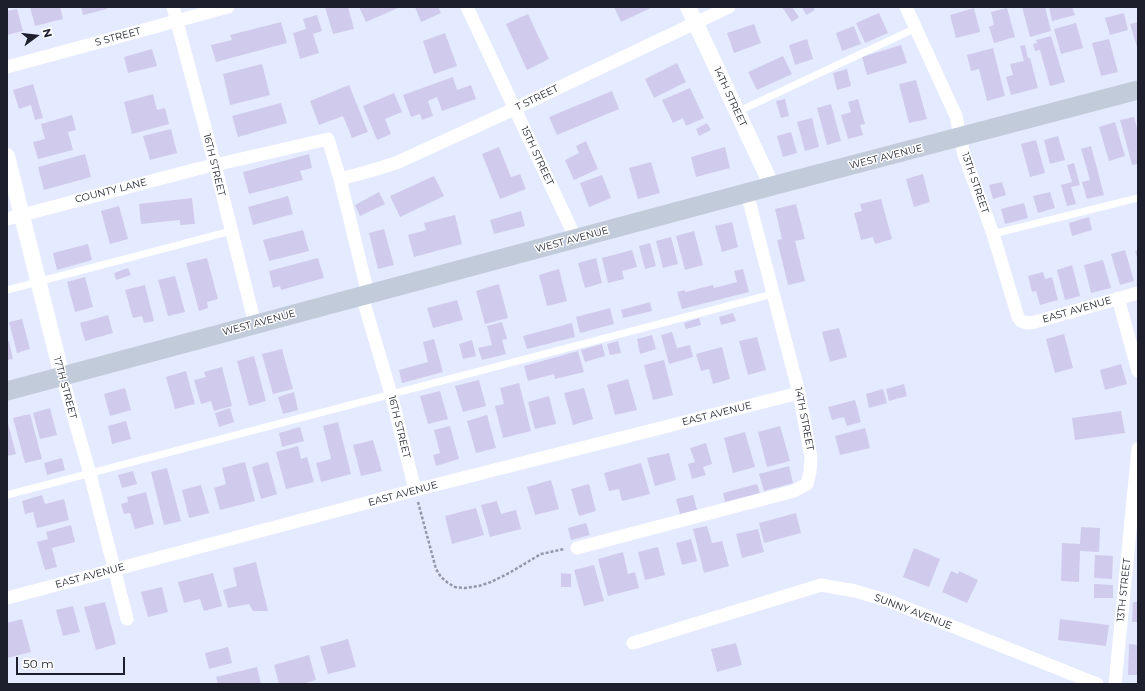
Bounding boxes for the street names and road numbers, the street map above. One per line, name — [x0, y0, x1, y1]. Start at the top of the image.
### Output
street label: S STREET — [94, 25, 142, 49]
street label: 14TH STREET — [711, 65, 749, 129]
street label: T STREET — [513, 82, 561, 114]
street label: 15TH STREET — [518, 125, 556, 187]
street label: 16TH STREET — [200, 132, 228, 198]
street label: WEST AVENUE — [848, 142, 924, 172]
street label: 13TH STREET — [959, 151, 991, 215]
street label: COUNTY LANE — [74, 176, 148, 206]
street label: WEST AVENUE — [534, 224, 610, 256]
street label: EAST AVENUE — [1041, 294, 1113, 326]
street label: WEST AVENUE — [221, 307, 297, 339]
street label: 17TH STREET — [51, 355, 79, 421]
street label: 14TH STREET — [792, 386, 816, 452]
street label: 16TH STREET — [385, 394, 413, 460]
street label: EAST AVENUE — [681, 400, 753, 428]
street label: EAST AVENUE — [367, 479, 439, 509]
street label: 13TH STREET — [1115, 558, 1133, 622]
street label: EAST AVENUE — [54, 561, 126, 591]
street label: SUNNY AVENUE — [872, 592, 954, 632]

